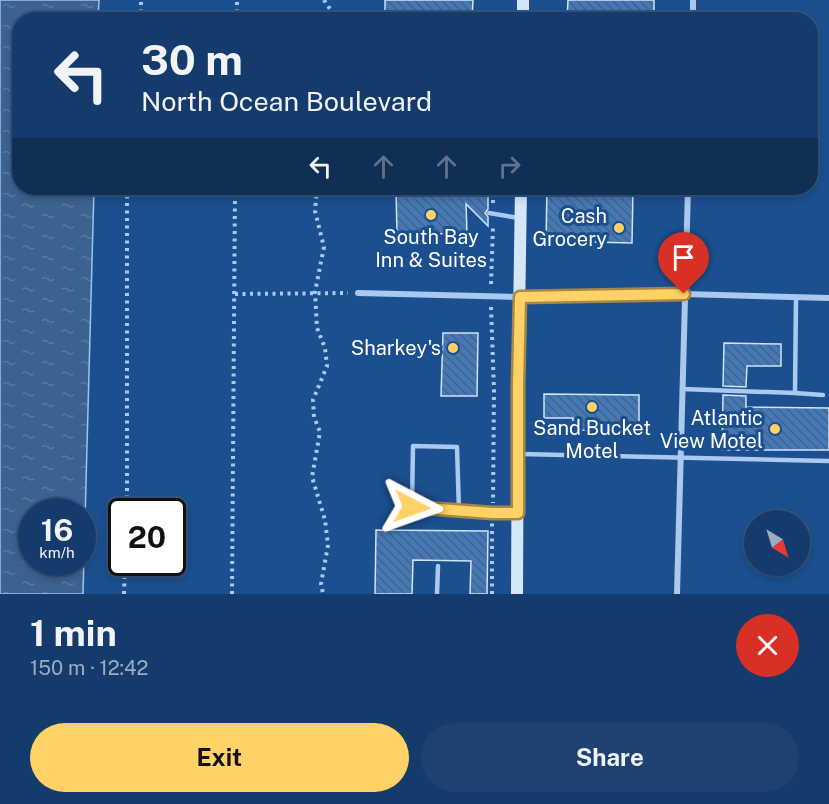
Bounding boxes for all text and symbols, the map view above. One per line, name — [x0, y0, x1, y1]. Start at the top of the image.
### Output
text: 30 m — [141, 35, 243, 84]
icon: left — [42, 36, 120, 114]
text: North Ocean Boulevard — [141, 85, 432, 117]
icon: left — [304, 150, 337, 183]
icon: ahead — [367, 150, 400, 183]
icon: ahead — [430, 150, 463, 183]
icon: right — [493, 150, 526, 183]
place label: Cash Grocery — [532, 204, 607, 251]
marker: South Bay Inn & Suites — [424, 208, 438, 222]
marker: Cash Grocery — [612, 221, 626, 235]
place label: South Bay Inn & Suites — [375, 225, 487, 272]
pin — [658, 232, 709, 294]
icon: arrive — [667, 241, 700, 274]
place label: Sharkey's — [351, 336, 441, 360]
marker: Sharkey's — [446, 341, 460, 355]
marker: Sand Bucket Motel — [585, 400, 599, 414]
place label: Atlantic View Motel — [660, 406, 763, 453]
place label: Sand Bucket Motel — [533, 416, 651, 463]
marker: Atlantic View Motel — [768, 422, 782, 436]
position arrow — [380, 475, 444, 539]
speed limit sign: 20 — [108, 498, 186, 576]
north arrow — [744, 510, 810, 576]
map controls — [744, 510, 810, 576]
text: 16 — [41, 512, 73, 548]
text: km/h — [39, 544, 75, 561]
text: 1 min — [30, 612, 117, 654]
button: close — [736, 614, 799, 677]
text: 150 m · 12:42 — [30, 656, 148, 680]
button: Exit — [30, 723, 409, 792]
button: Share — [421, 723, 799, 792]

